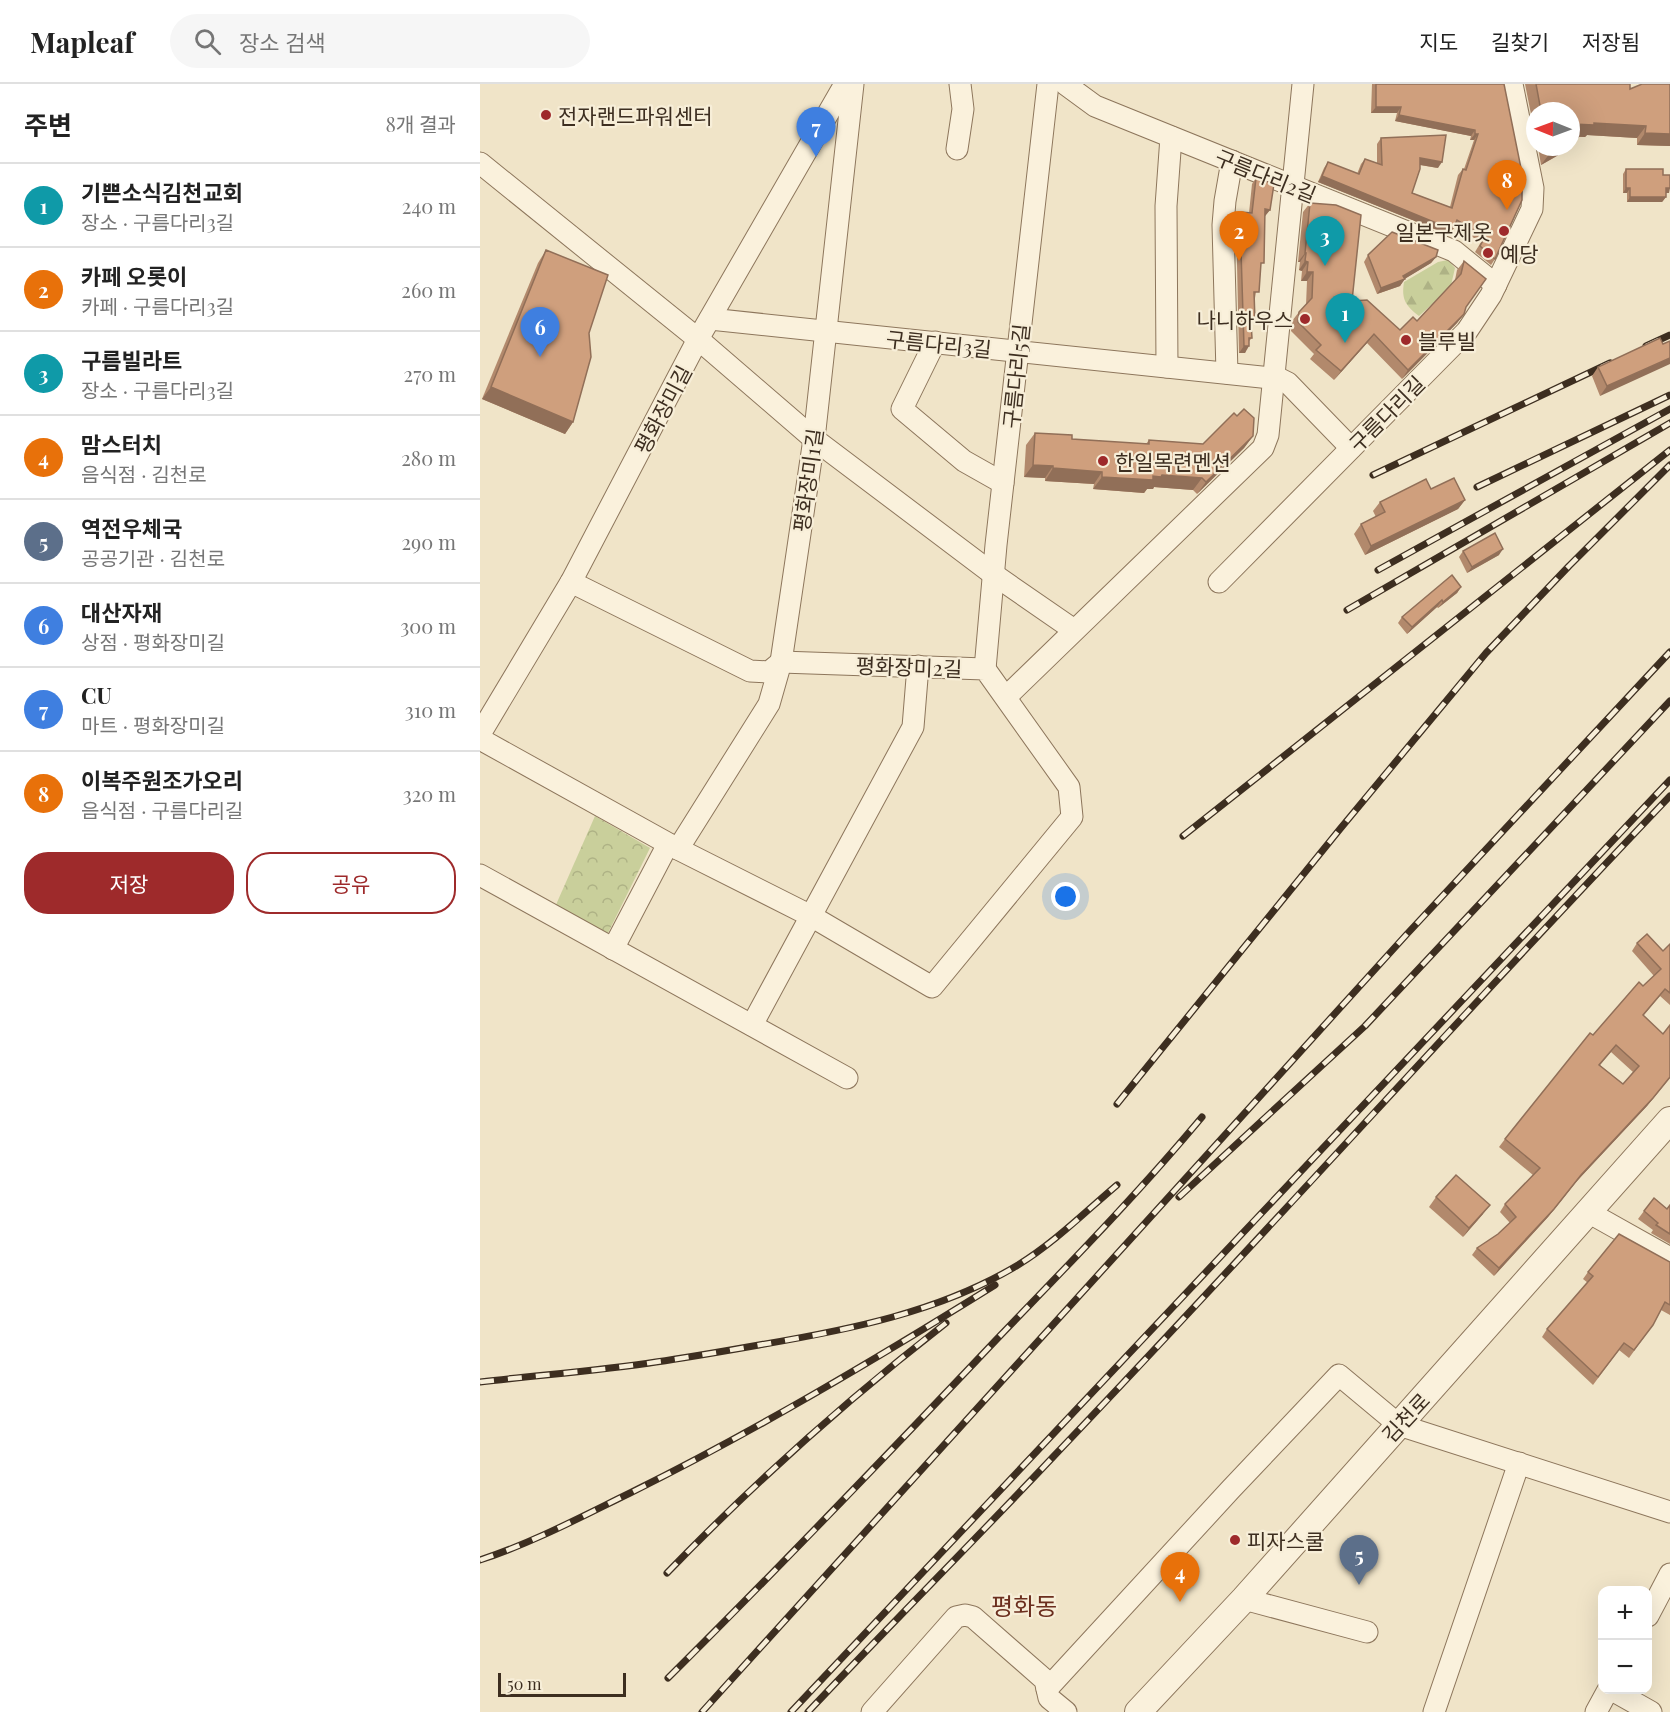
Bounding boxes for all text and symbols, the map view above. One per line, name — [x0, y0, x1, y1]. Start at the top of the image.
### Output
search box — [170, 14, 590, 68]
text: Mapleaf — [30, 23, 134, 60]
icon: search — [191, 25, 224, 58]
text: 장소 검색 — [239, 27, 325, 57]
text: 지도 — [1419, 27, 1458, 55]
text: 길찾기 — [1491, 27, 1549, 55]
text: 저장됨 — [1582, 27, 1640, 55]
place label: 전자랜드파워센터 — [558, 101, 713, 129]
north arrow — [1526, 102, 1580, 156]
text: 주변 — [24, 107, 72, 142]
pin: 7 — [796, 107, 836, 157]
marker: 전자랜드파워센터 — [539, 108, 553, 122]
text: 8개 결과 — [385, 110, 456, 137]
street label: 구름다리2길 — [1211, 142, 1321, 208]
pin: 8 — [1488, 160, 1526, 210]
text: 기쁜소식김천교회 — [81, 177, 243, 207]
text: 1 — [40, 192, 47, 219]
text: 240 m — [402, 192, 456, 219]
text: 장소 · 구름다리3길 — [81, 208, 234, 235]
pin: 2 — [1220, 212, 1258, 261]
pin: 3 — [1306, 216, 1344, 266]
place label: 일본구제옷 — [1395, 217, 1492, 245]
marker: 일본구제옷 — [1497, 224, 1511, 238]
place label: 예당 — [1500, 239, 1539, 267]
marker: 예당 — [1481, 246, 1495, 260]
text: 카페 오롯이 — [81, 261, 187, 291]
text: 2 — [38, 276, 49, 303]
text: 260 m — [401, 276, 456, 303]
text: 카페 · 구름다리3길 — [81, 292, 234, 319]
pin: 1 — [1326, 294, 1364, 343]
place label: 나니하우스 — [1196, 305, 1293, 333]
pin: 6 — [520, 308, 560, 357]
marker: 나니하우스 — [1298, 312, 1312, 326]
street label: 구름다리5길 — [996, 322, 1034, 430]
street label: 구름다리3길 — [885, 324, 993, 362]
place label: 블루빌 — [1418, 326, 1476, 354]
marker: 블루빌 — [1399, 333, 1413, 347]
text: 구름빌라트 — [81, 345, 182, 375]
text: 3 — [39, 360, 48, 387]
text: 270 m — [404, 360, 456, 387]
street label: 평화장미길 — [627, 360, 697, 458]
street label: 구름다리길 — [1342, 369, 1430, 457]
text: 장소 · 구름다리3길 — [81, 376, 234, 403]
street label: 평화장미1길 — [786, 426, 828, 534]
text: 맘스터치 — [81, 429, 162, 459]
text: 4 — [38, 444, 49, 471]
text: 280 m — [401, 444, 456, 471]
place label: 한일목련멘션 — [1115, 447, 1231, 475]
marker: 한일목련멘션 — [1096, 454, 1110, 468]
text: 음식점 · 김천로 — [81, 460, 207, 487]
text: 역전우체국 — [81, 513, 182, 543]
text: 5 — [39, 528, 48, 555]
text: 290 m — [402, 528, 456, 555]
text: 공공기관 · 김천로 — [81, 544, 225, 571]
text: 대산자재 — [81, 597, 162, 627]
text: 6 — [38, 612, 49, 639]
text: 300 m — [400, 612, 456, 639]
text: 상점 · 평화장미길 — [81, 628, 225, 655]
street label: 평화장미2길 — [855, 650, 963, 682]
text: CU — [81, 680, 112, 710]
text: 7 — [39, 696, 48, 723]
text: 310 m — [405, 696, 456, 723]
text: 마트 · 평화장미길 — [81, 711, 225, 738]
text: 이복주원조가오리 — [81, 765, 243, 795]
text: 8 — [38, 780, 49, 807]
text: 320 m — [403, 780, 456, 807]
text: 음식점 · 구름다리길 — [81, 796, 243, 823]
button: 저장 — [24, 852, 234, 914]
button: 공유 — [246, 852, 456, 914]
your location — [1051, 882, 1080, 911]
street label: 김천로 — [1375, 1386, 1435, 1448]
place label: 피자스쿨 — [1247, 1526, 1324, 1554]
marker: 피자스쿨 — [1228, 1533, 1242, 1547]
pin: 5 — [1340, 1536, 1378, 1585]
pin: 4 — [1160, 1552, 1200, 1602]
map controls — [1598, 1586, 1652, 1694]
button: + — [1598, 1586, 1652, 1640]
district label: 평화동 — [991, 1589, 1057, 1621]
button: − — [1598, 1640, 1652, 1694]
scale bar — [498, 1670, 626, 1698]
text: 50 m — [507, 1673, 541, 1694]

